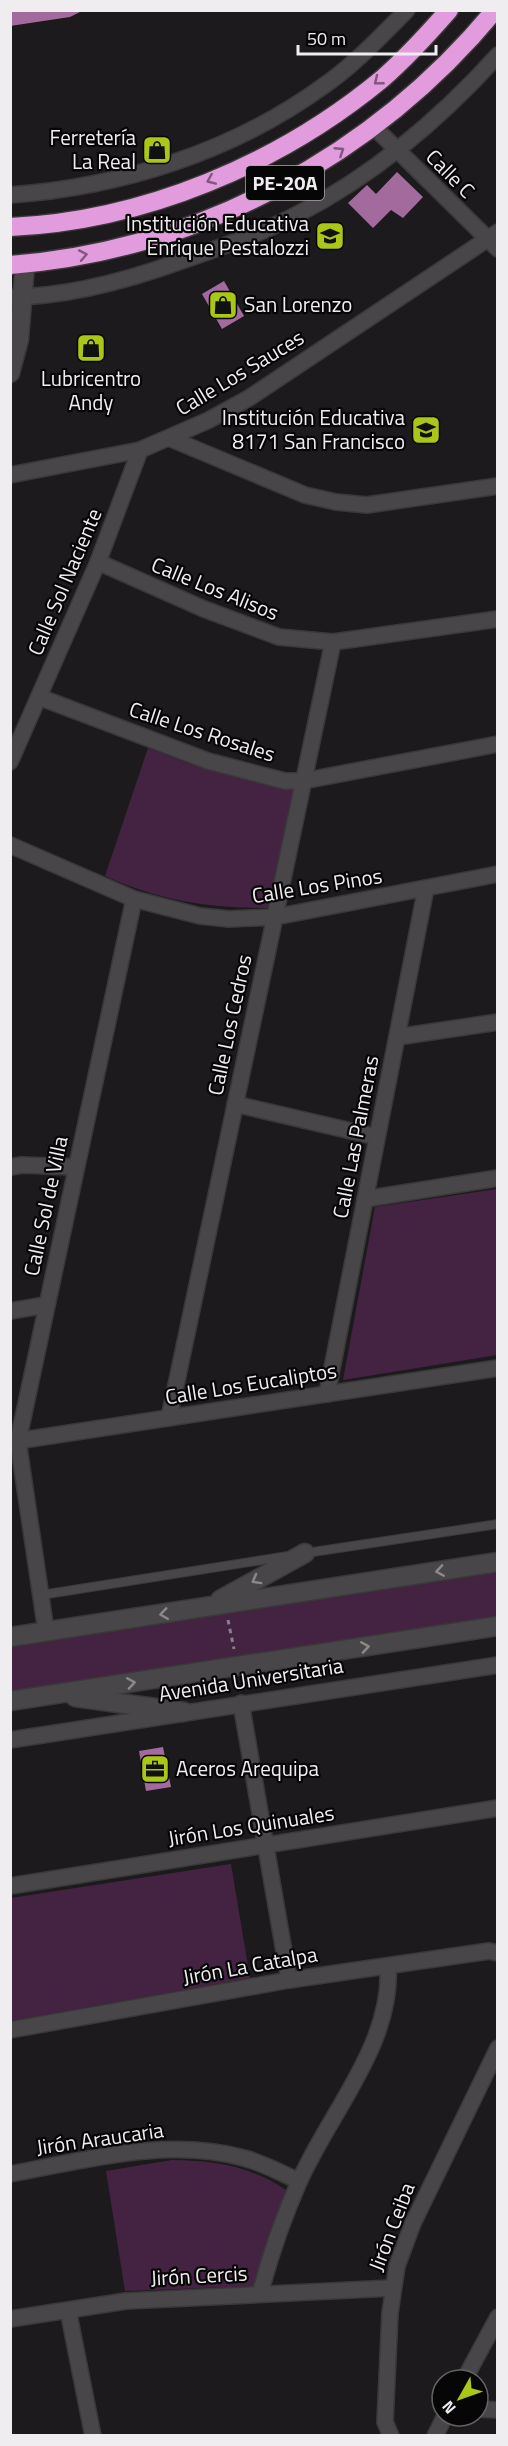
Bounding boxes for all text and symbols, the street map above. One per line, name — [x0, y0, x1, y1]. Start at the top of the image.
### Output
scale bar — [298, 18, 436, 56]
text: 50 m — [307, 25, 346, 52]
one-way arrow — [374, 74, 385, 85]
place label: Ferretería La Real — [50, 121, 136, 177]
shop icon: Ferretería La Real — [141, 134, 173, 166]
street label: Calle C — [419, 141, 483, 205]
one-way arrow — [334, 147, 344, 159]
road number: PE-20A — [246, 166, 324, 200]
one-way arrow — [206, 173, 217, 185]
place label: Institución Educativa Enrique Pestalozzi — [126, 207, 309, 263]
school or university icon: Institución Educativa Enrique Pestalozzi — [314, 220, 346, 252]
one-way arrow — [77, 249, 87, 262]
place label: San Lorenzo — [244, 288, 352, 320]
shop icon: San Lorenzo — [207, 289, 239, 321]
street label: Calle Los Sauces — [169, 321, 310, 423]
shop icon: Lubricentro Andy — [75, 332, 107, 364]
place label: Lubricentro Andy — [41, 362, 141, 418]
place label: Institución Educativa 8171 San Francisco — [222, 401, 405, 457]
school or university icon: Institución Educativa 8171 San Francisco — [410, 414, 442, 446]
street label: Calle Sol Naciente — [19, 503, 109, 660]
street label: Calle Los Alisos — [147, 548, 284, 628]
street label: Calle Los Rosales — [125, 692, 279, 770]
street label: Calle Los Pinos — [249, 859, 384, 911]
street label: Calle Los Cedros — [198, 951, 260, 1098]
street label: Calle Las Palmeras — [324, 1053, 386, 1221]
street label: Calle Sol de Villa — [15, 1132, 76, 1279]
street label: Calle Los Eucaliptos — [163, 1354, 339, 1412]
one-way arrow — [435, 1564, 444, 1576]
one-way arrow — [251, 1573, 262, 1584]
one-way arrow — [159, 1607, 169, 1619]
one-way arrow — [360, 1641, 369, 1653]
street label: Avenida Universitaria — [156, 1649, 346, 1709]
one-way arrow — [126, 1677, 135, 1689]
place label: Aceros Arequipa — [176, 1752, 320, 1784]
office icon: Aceros Arequipa — [139, 1753, 171, 1785]
street label: Jirón Los Quinuales — [165, 1796, 336, 1854]
street label: Jirón La Catalpa — [180, 1937, 320, 1993]
street label: Jirón Araucaria — [34, 2113, 166, 2163]
street label: Jirón Ceiba — [360, 2177, 423, 2276]
street label: Jirón Cercis — [150, 2256, 248, 2294]
north arrow — [430, 2368, 490, 2428]
text: N — [436, 2396, 461, 2420]

